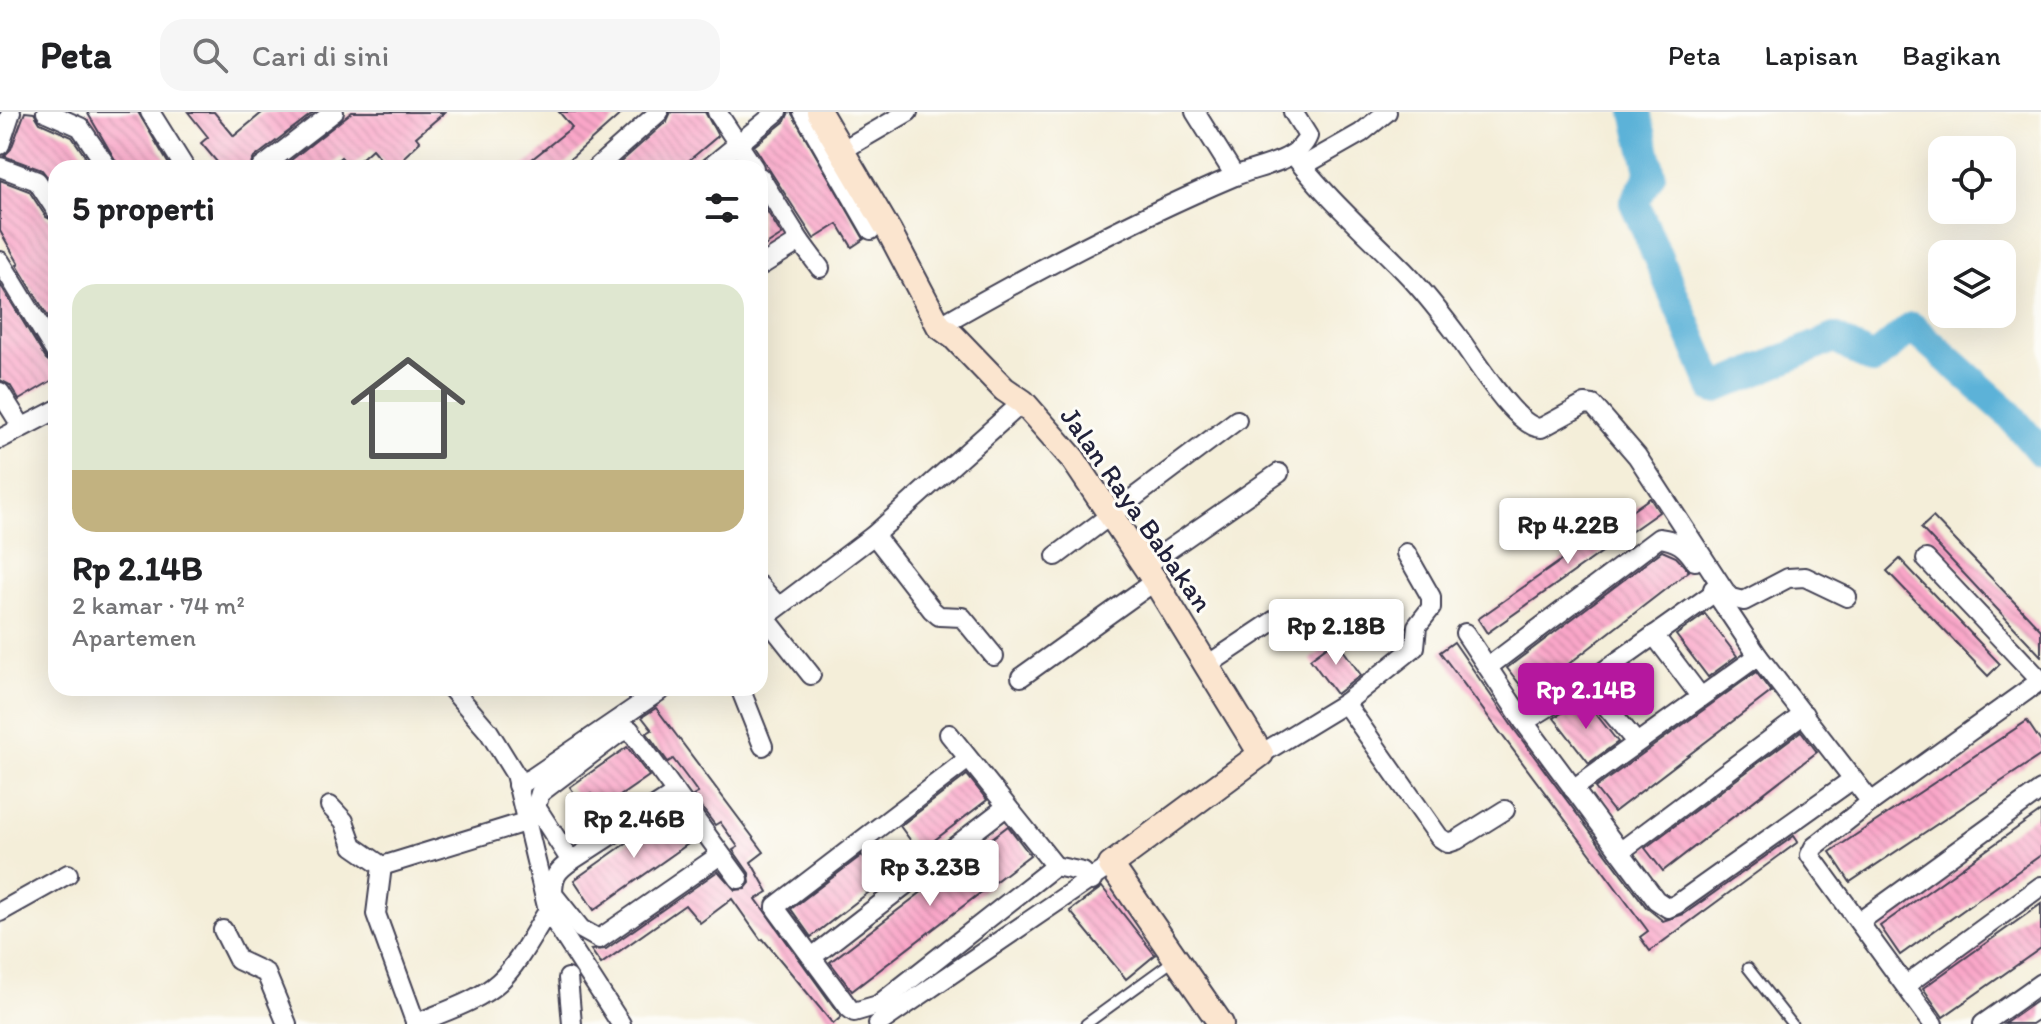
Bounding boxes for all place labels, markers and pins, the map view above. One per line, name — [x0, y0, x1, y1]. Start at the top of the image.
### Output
pin: Rp 4.22B — [1485, 498, 1651, 566]
pin: Rp 2.18B — [1253, 599, 1419, 667]
pin: Rp 2.14B — [1503, 663, 1669, 731]
pin: Rp 2.46B — [551, 792, 717, 860]
pin: Rp 3.23B — [847, 840, 1013, 908]

